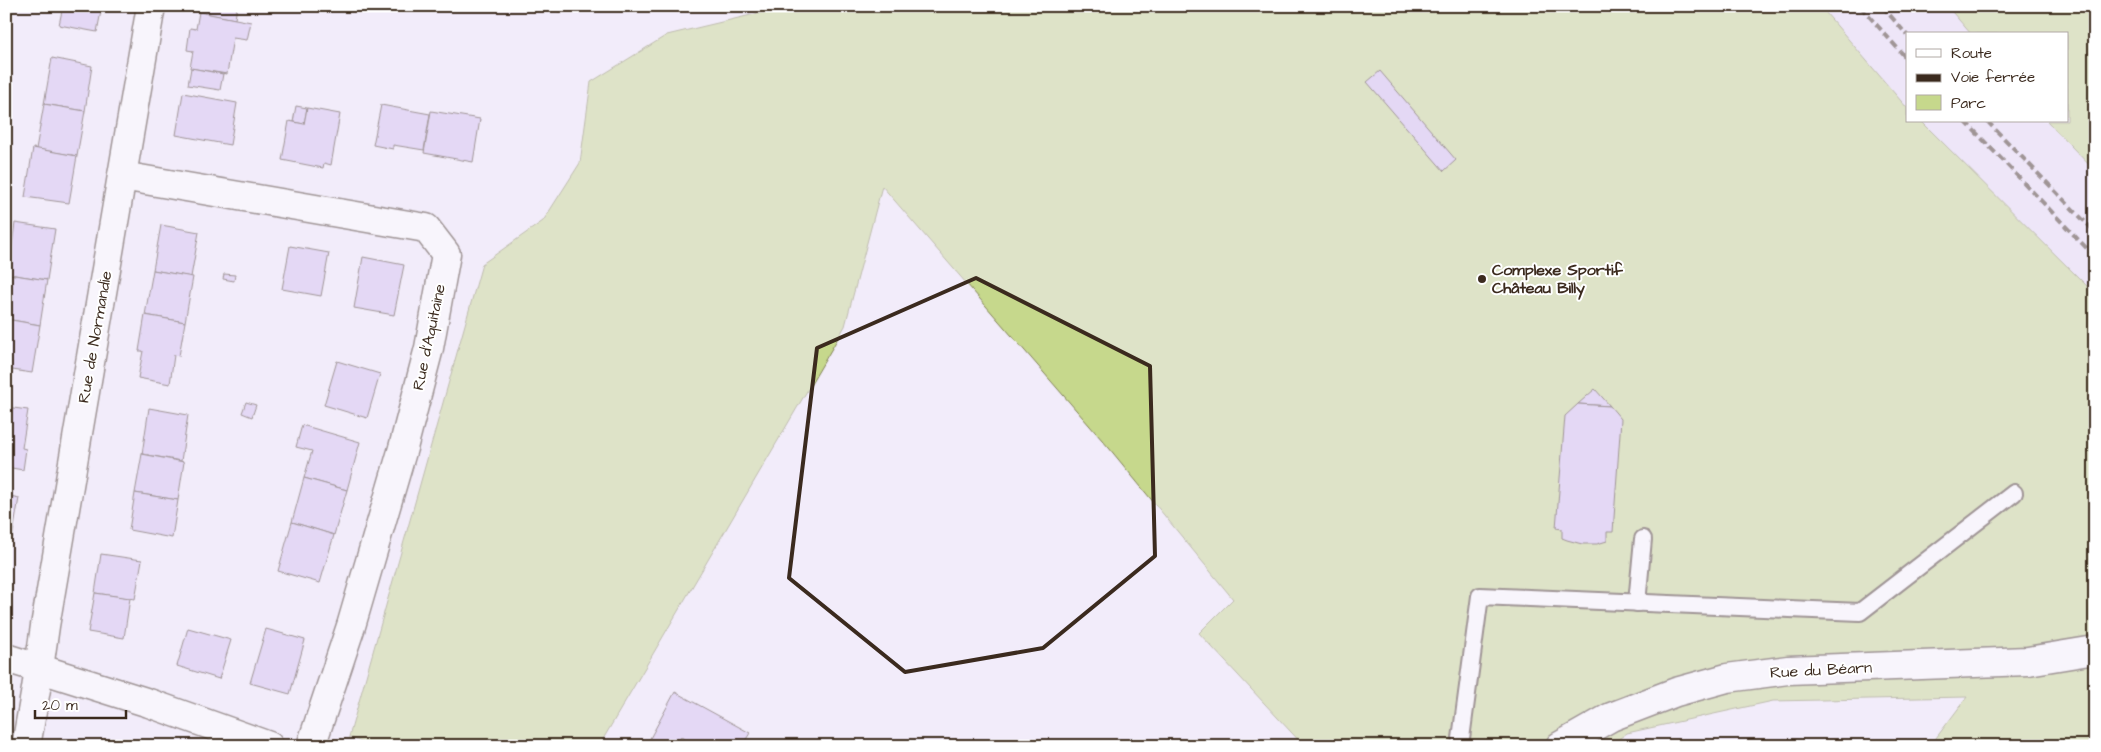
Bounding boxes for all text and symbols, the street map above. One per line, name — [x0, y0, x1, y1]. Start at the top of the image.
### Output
legend — [1906, 32, 2068, 122]
text: Route — [1951, 43, 1992, 64]
text: Voie ferrée — [1951, 67, 2035, 88]
text: Parc — [1951, 93, 1986, 114]
place label: Complexe Sportif Château Billy — [1492, 259, 1623, 300]
street label: Rue de Normandie — [73, 269, 117, 405]
marker: Complexe Sportif Château Billy — [1476, 273, 1488, 285]
street label: Rue d'Aquitaine — [407, 282, 451, 392]
street label: Rue du Béarn — [1769, 656, 1873, 684]
scale bar — [35, 687, 126, 719]
text: 20 m — [42, 695, 78, 716]

